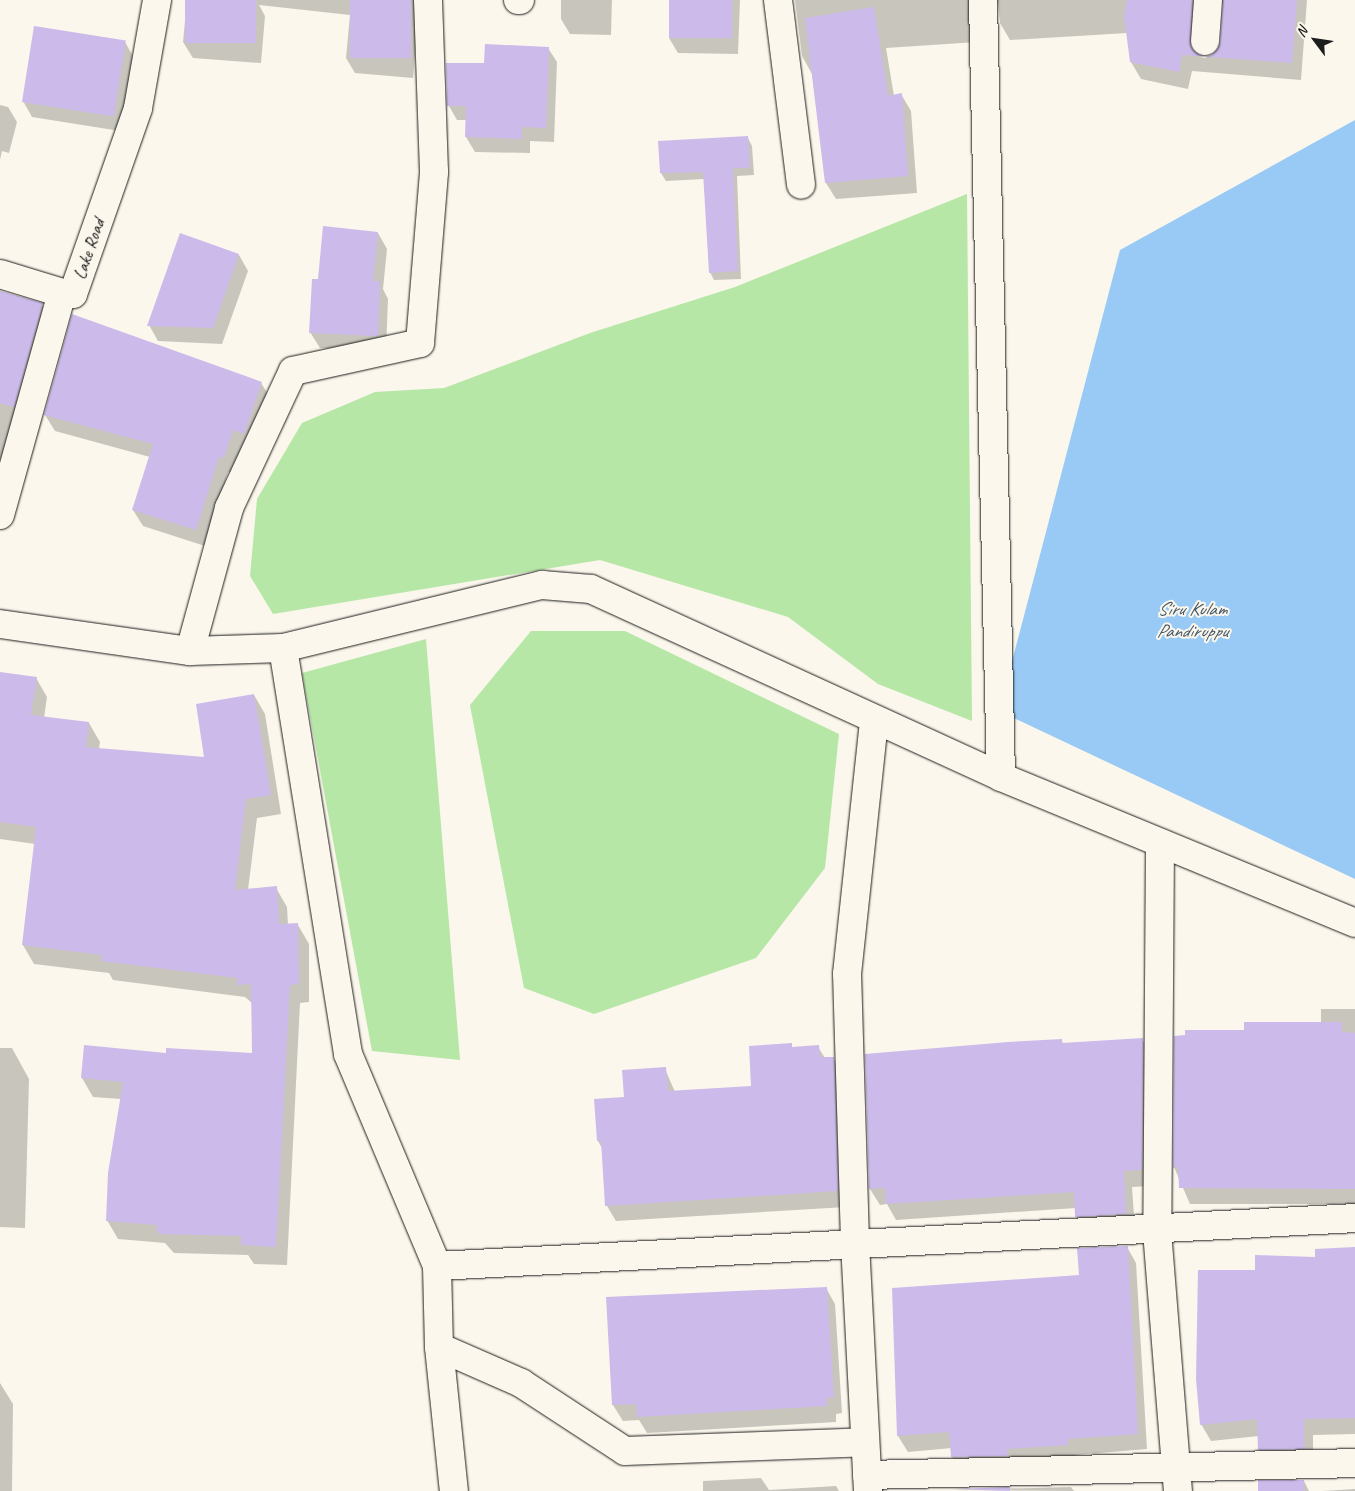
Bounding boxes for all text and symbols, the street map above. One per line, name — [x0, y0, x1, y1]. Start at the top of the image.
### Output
north arrow — [1290, 15, 1340, 65]
text: N — [1292, 24, 1311, 40]
street label: Lake Road — [69, 216, 109, 282]
water label: Siru Kulam Pandiruppu — [1156, 599, 1228, 643]

